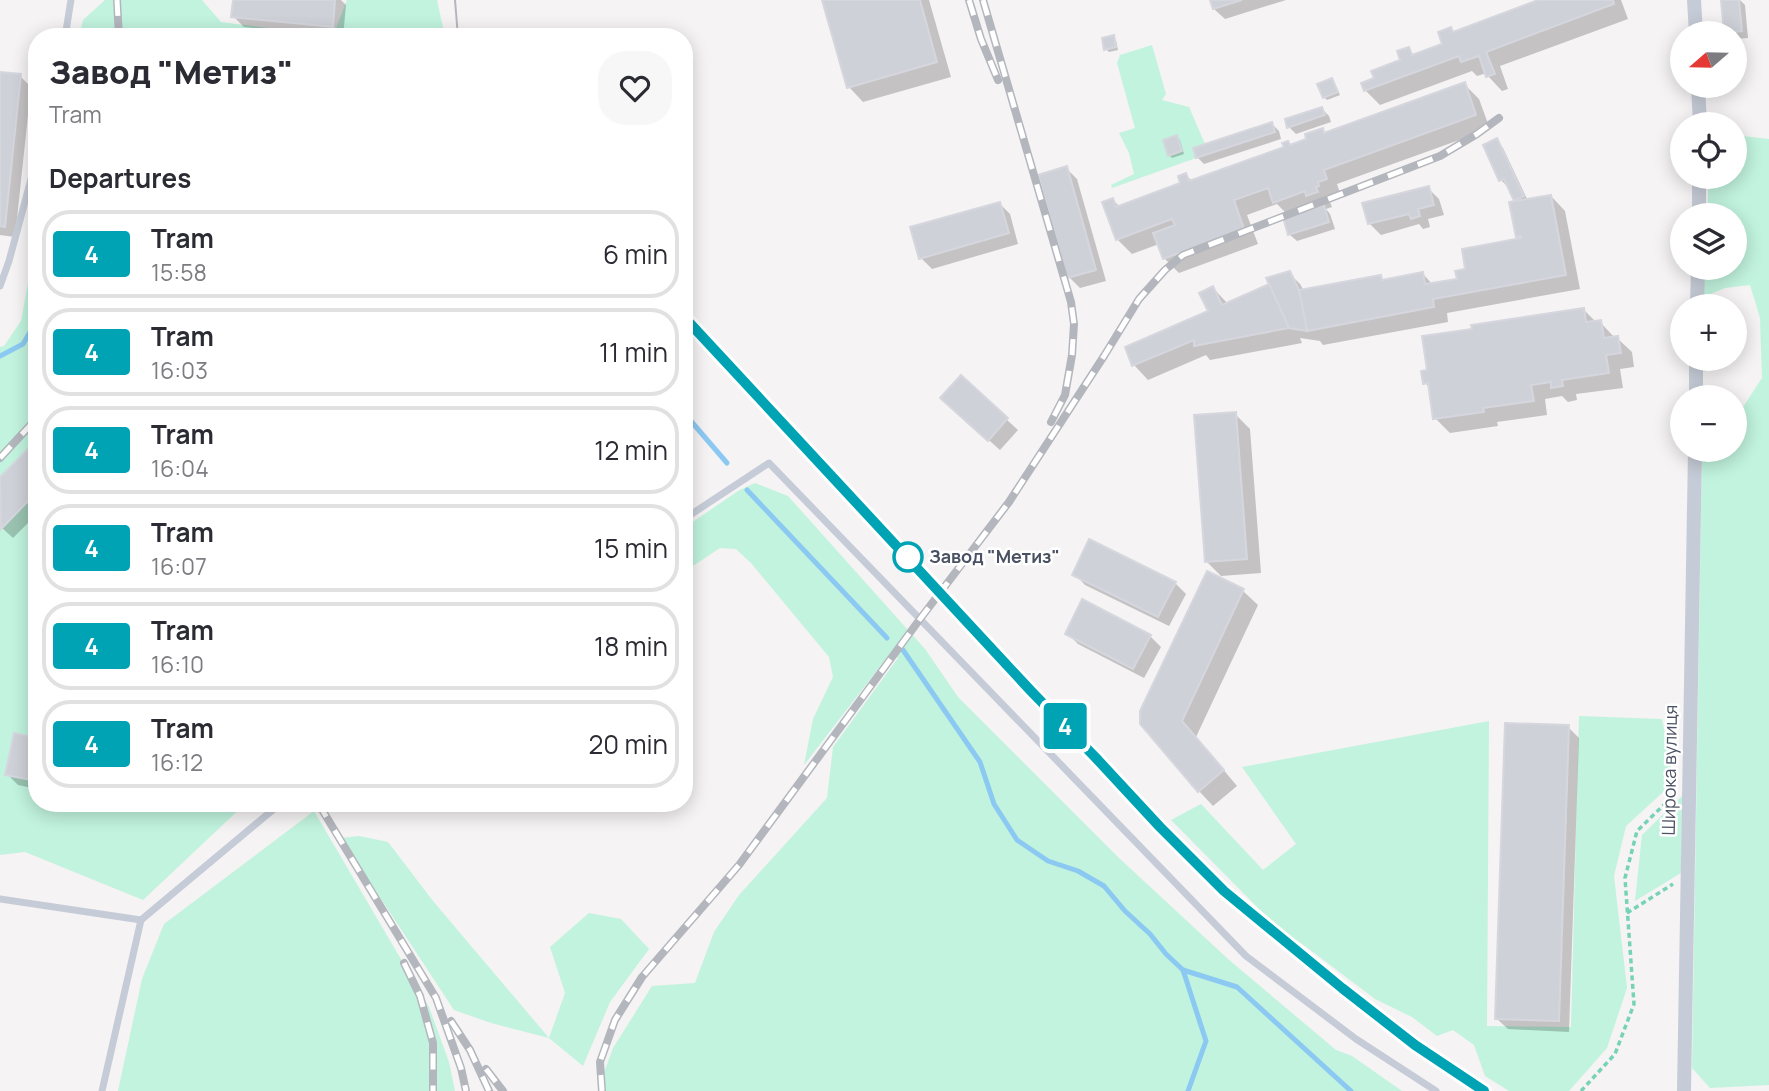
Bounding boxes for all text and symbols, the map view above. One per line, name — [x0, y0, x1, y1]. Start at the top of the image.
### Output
north arrow — [1670, 21, 1746, 98]
map controls — [1670, 21, 1747, 462]
text: Завод "Метиз" — [49, 49, 293, 94]
button: heart — [598, 51, 672, 125]
text: Tram — [49, 98, 102, 130]
button: locate — [1670, 112, 1747, 189]
text: Departures — [49, 160, 191, 196]
button: layers — [1670, 203, 1747, 280]
text: Tram — [151, 220, 214, 256]
text: 6 min — [603, 236, 668, 272]
text: 4 — [84, 237, 99, 270]
text: 15:58 — [151, 256, 207, 288]
button: + — [1670, 294, 1747, 371]
text: Tram — [151, 318, 214, 354]
text: 11 min — [599, 334, 668, 370]
text: 4 — [84, 335, 99, 368]
text: 16:03 — [151, 354, 208, 386]
button: − — [1670, 385, 1747, 462]
text: Tram — [151, 416, 214, 452]
text: 12 min — [594, 432, 668, 468]
text: 4 — [84, 433, 99, 466]
text: 16:04 — [151, 452, 209, 484]
text: Tram — [151, 514, 214, 550]
text: 15 min — [594, 530, 668, 566]
text: 4 — [84, 531, 99, 564]
marker: Завод "Метиз" — [893, 542, 923, 572]
place label: Завод "Метиз" — [929, 544, 1060, 568]
text: 16:07 — [151, 550, 207, 582]
text: Tram — [151, 612, 214, 648]
text: 18 min — [594, 628, 668, 664]
text: 4 — [84, 629, 99, 662]
text: 16:10 — [151, 648, 204, 680]
line badge: 4 — [1042, 703, 1088, 749]
street label: Широка вулиця — [1656, 704, 1682, 836]
text: 4 — [1058, 709, 1072, 742]
text: Tram — [151, 710, 214, 746]
text: 20 min — [589, 726, 668, 762]
text: 4 — [84, 727, 99, 760]
text: 16:12 — [151, 746, 203, 778]

